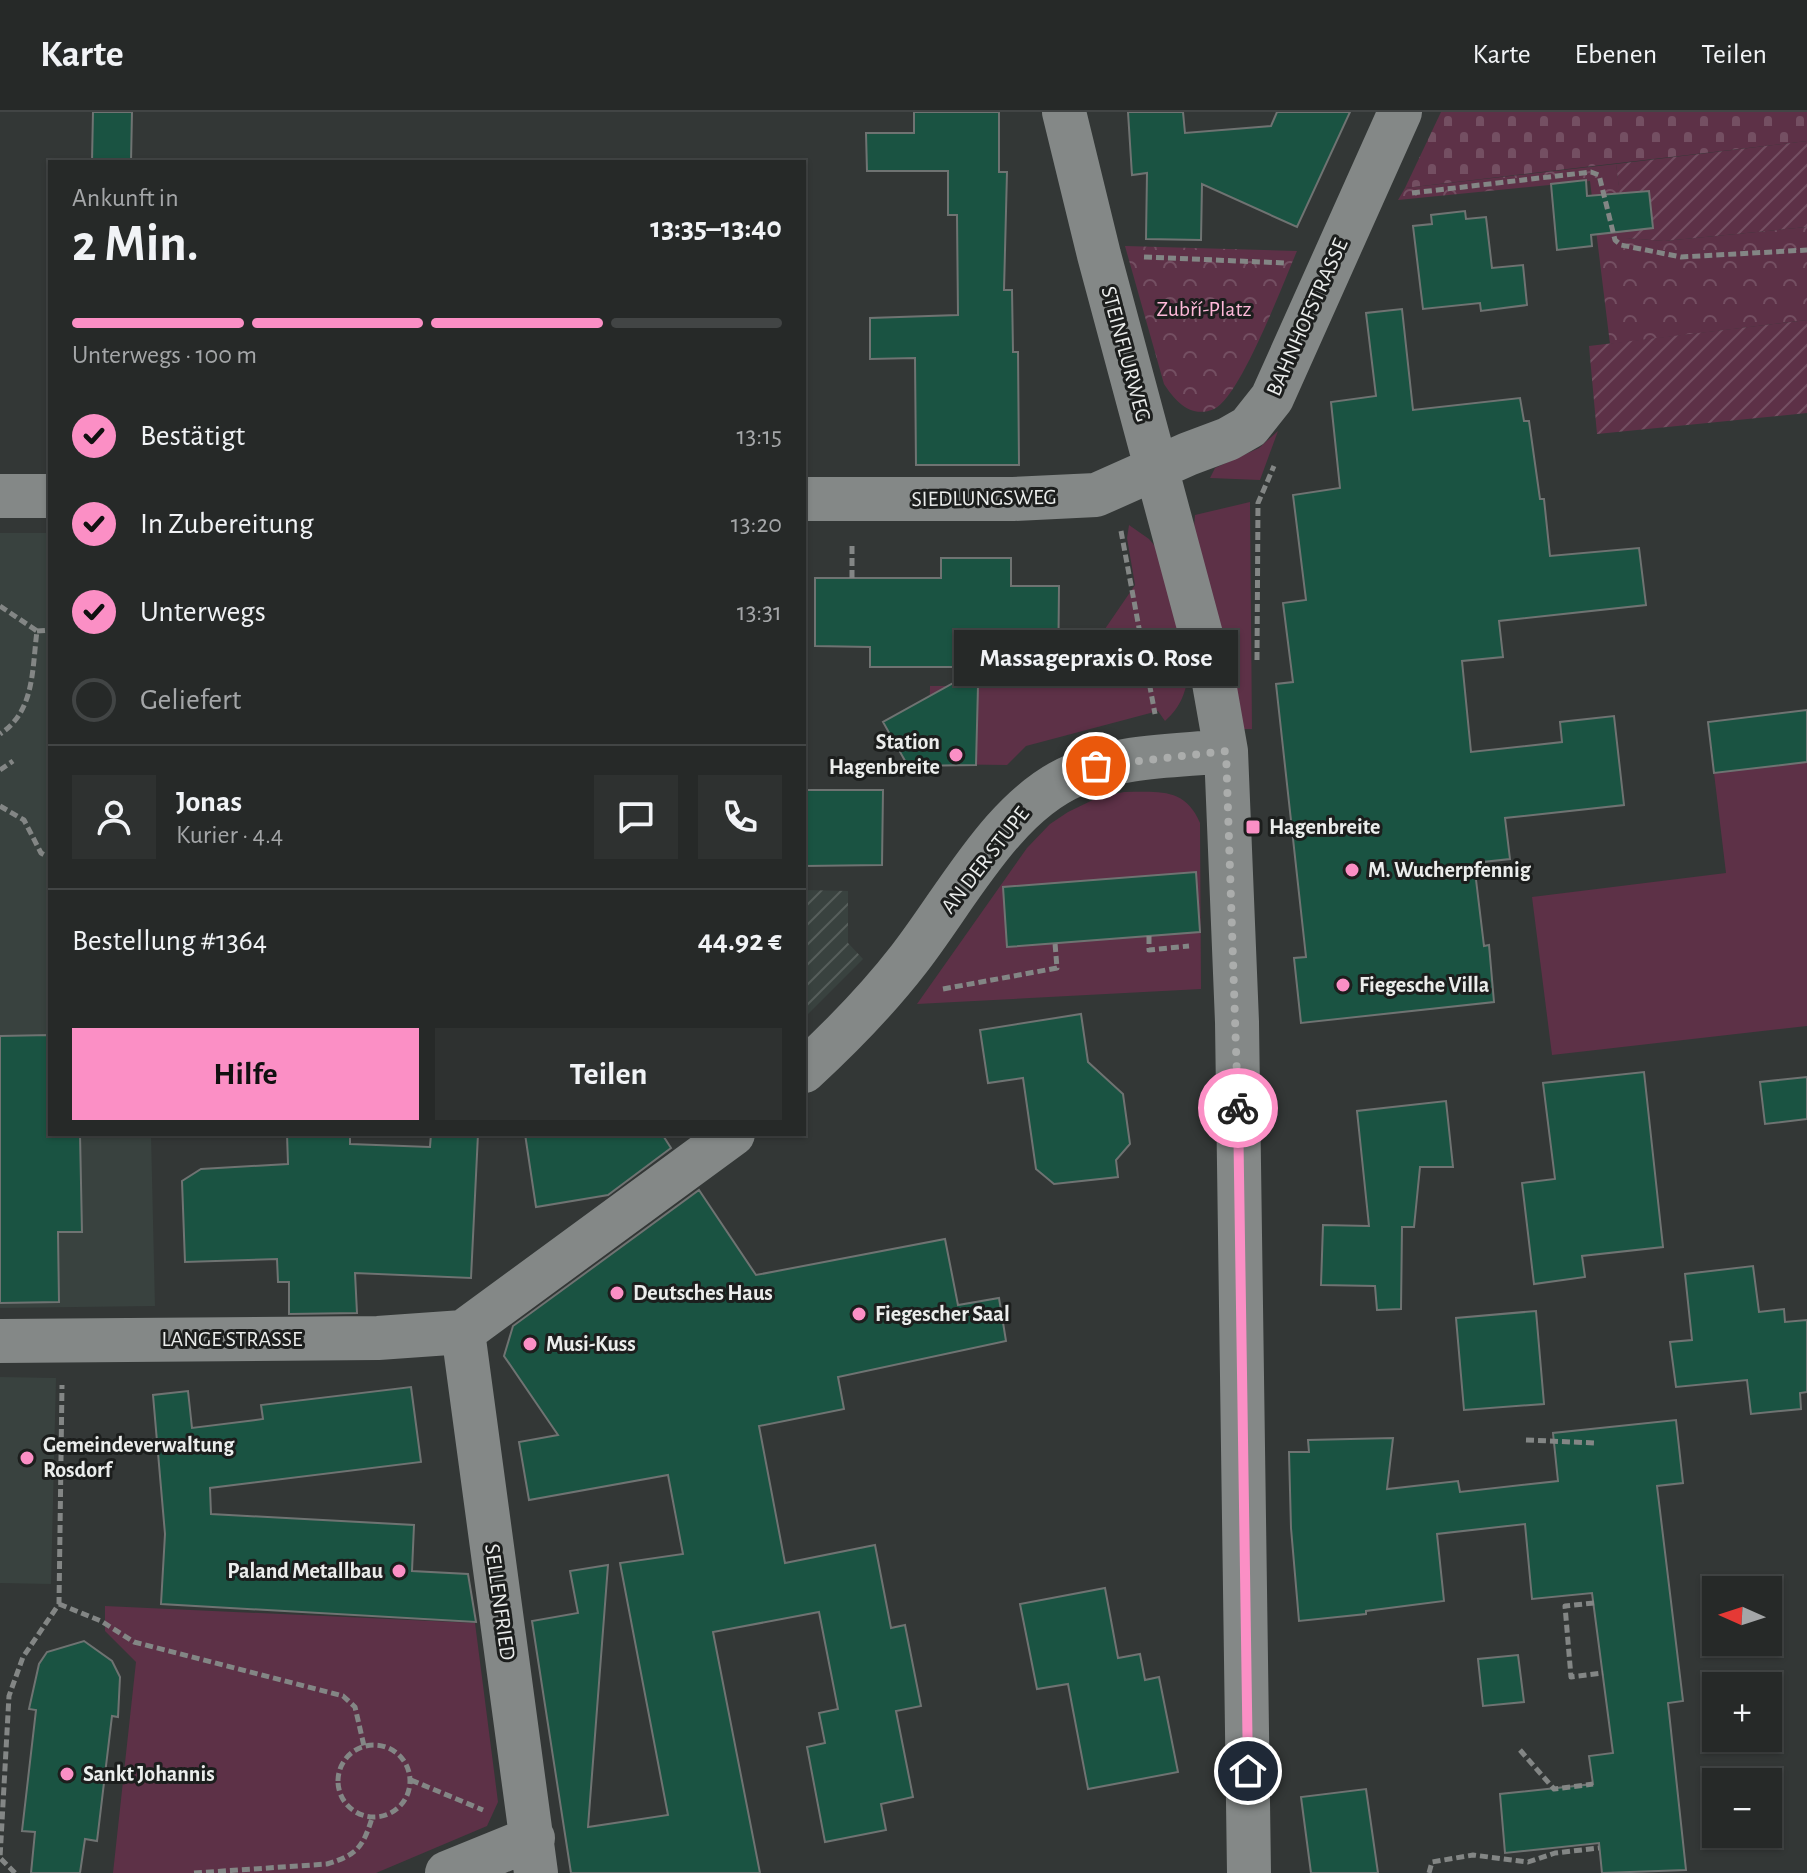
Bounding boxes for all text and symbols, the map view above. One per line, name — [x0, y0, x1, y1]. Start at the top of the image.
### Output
text: Karte — [40, 36, 124, 74]
text: Karte — [1472, 41, 1531, 69]
text: Ebenen — [1575, 41, 1657, 69]
text: Teilen — [1701, 41, 1767, 69]
text: Ankunft in — [72, 185, 179, 211]
text: 13:35–13:40 — [650, 213, 782, 243]
text: 2 Min. — [72, 218, 199, 270]
street label: BAHNHOFSTRASSE — [1262, 235, 1352, 399]
street label: STEINFLURWEG — [1097, 284, 1155, 424]
park label: Zubří-Platz — [1156, 298, 1252, 320]
text: Unterwegs · 100 m — [72, 342, 257, 368]
icon: check — [72, 414, 116, 458]
text: Bestätigt — [140, 421, 245, 451]
text: 13:15 — [737, 423, 782, 449]
street label: SIEDLUNGSWEG — [911, 486, 1057, 510]
icon: check — [72, 502, 116, 546]
text: In Zubereitung — [140, 509, 314, 539]
text: 13:20 — [731, 511, 782, 537]
icon: check — [72, 590, 116, 634]
text: Unterwegs — [140, 597, 266, 627]
text: 13:31 — [737, 599, 782, 625]
callout: Massagepraxis O. Rose — [954, 630, 1238, 686]
text: Massagepraxis O. Rose — [979, 645, 1213, 671]
text: Geliefert — [140, 685, 241, 715]
place label: Station Hagenbreite — [829, 731, 940, 778]
pin — [1062, 732, 1130, 800]
icon: bag — [1074, 744, 1118, 788]
marker: Station Hagenbreite — [947, 746, 965, 764]
button: person — [72, 775, 156, 859]
button: chat — [594, 775, 678, 859]
button: phone — [698, 775, 782, 859]
text: Jonas — [176, 787, 242, 817]
street label: AN DER STUPE — [937, 802, 1034, 917]
place label: Hagenbreite — [1269, 816, 1380, 838]
marker: Hagenbreite — [1244, 818, 1262, 836]
text: Kurier · 4.4 — [176, 822, 283, 848]
place label: M. Wucherpfennig — [1368, 859, 1532, 881]
marker: M. Wucherpfennig — [1343, 861, 1361, 879]
text: Bestellung #1364 — [72, 926, 267, 956]
text: 44.92 € — [698, 926, 782, 956]
place label: Fiegesche Villa — [1359, 974, 1490, 996]
marker: Fiegesche Villa — [1334, 976, 1352, 994]
button: Hilfe — [72, 1028, 419, 1120]
button: Teilen — [435, 1028, 782, 1120]
courier — [1198, 1068, 1278, 1148]
icon: bike — [1216, 1086, 1260, 1130]
place label: Deutsches Haus — [633, 1282, 773, 1304]
marker: Deutsches Haus — [608, 1284, 626, 1302]
place label: Fiegescher Saal — [875, 1303, 1010, 1325]
marker: Fiegescher Saal — [850, 1305, 868, 1323]
street label: LANGE STRASSE — [161, 1328, 303, 1350]
place label: Musi-Kuss — [546, 1333, 636, 1355]
marker: Musi-Kuss — [521, 1335, 539, 1353]
place label: Gemeindeverwaltung Rosdorf — [43, 1434, 235, 1481]
marker: Gemeindeverwaltung Rosdorf — [18, 1449, 36, 1467]
street label: SELLENFRIED — [481, 1542, 519, 1662]
place label: Paland Metallbau — [227, 1560, 384, 1582]
marker: Paland Metallbau — [390, 1562, 408, 1580]
north arrow — [1702, 1576, 1782, 1656]
map controls — [1702, 1576, 1782, 1848]
button: + — [1702, 1672, 1782, 1752]
pin — [1214, 1737, 1282, 1805]
icon: home — [1226, 1749, 1270, 1793]
place label: Sankt Johannis — [83, 1763, 215, 1785]
marker: Sankt Johannis — [58, 1765, 76, 1783]
button: − — [1702, 1768, 1782, 1848]

